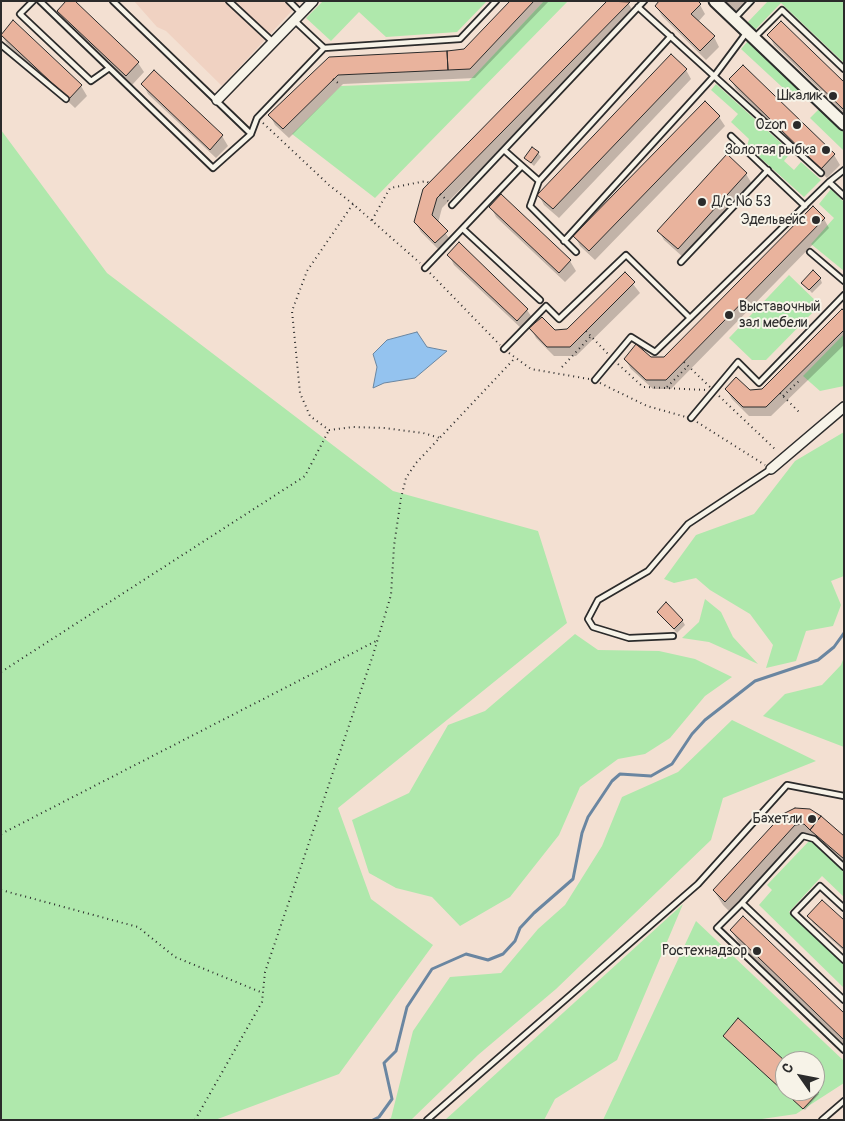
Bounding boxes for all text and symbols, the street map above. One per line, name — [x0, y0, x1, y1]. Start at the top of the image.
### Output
place label: Шкалик — [777, 88, 823, 104]
marker: Шкалик — [827, 90, 839, 102]
place label: Ozon — [756, 117, 787, 133]
marker: Ozon — [791, 119, 803, 131]
place label: Золотая рыбка — [725, 142, 816, 158]
marker: Золотая рыбка — [820, 144, 832, 156]
place label: Д/с № 53 — [712, 194, 771, 210]
marker: Д/с № 53 — [696, 196, 708, 208]
place label: Эдельвейс — [741, 212, 806, 228]
marker: Эдельвейс — [810, 214, 822, 226]
place label: Выставочный зал мебели — [739, 299, 820, 332]
marker: Выставочный зал мебели — [723, 309, 735, 321]
place label: Бахетли — [753, 811, 802, 827]
marker: Бахетли — [806, 813, 818, 825]
place label: Ростехнадзор — [662, 943, 747, 959]
marker: Ростехнадзор — [751, 945, 763, 957]
north arrow — [775, 1051, 825, 1101]
text: С — [778, 1060, 797, 1076]

